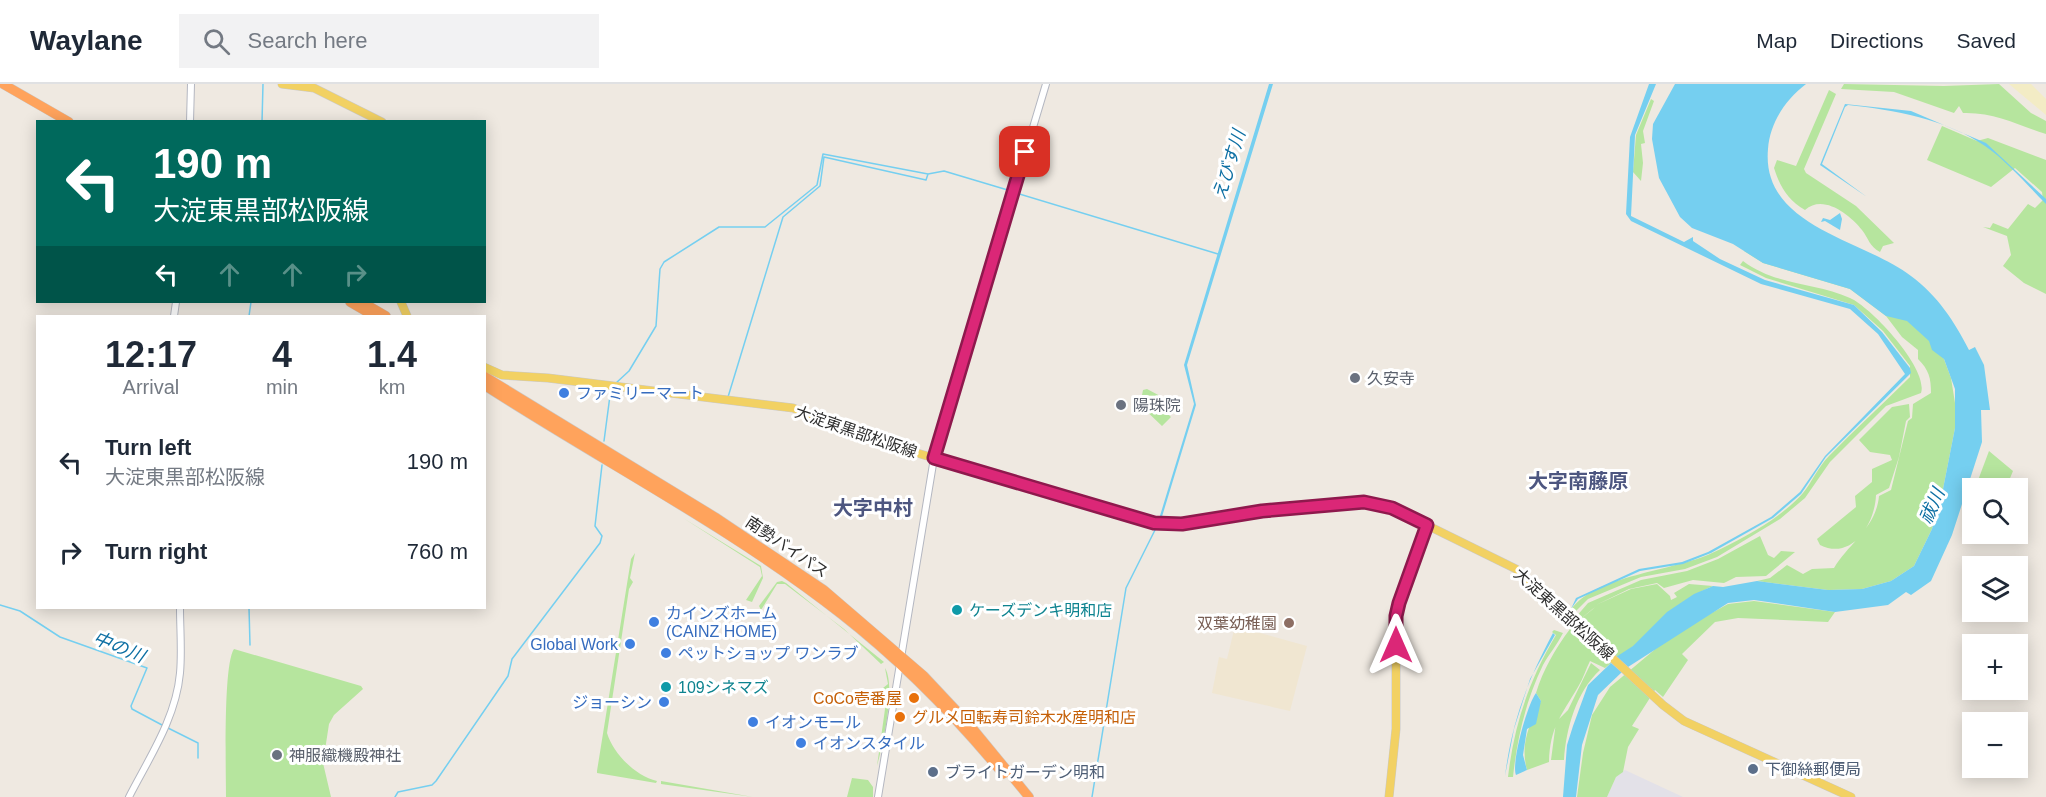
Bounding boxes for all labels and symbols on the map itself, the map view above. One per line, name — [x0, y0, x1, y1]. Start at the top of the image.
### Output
pin — [999, 126, 1050, 177]
water label: えびす川 — [1209, 126, 1250, 202]
place label: 久安寺 — [1367, 370, 1415, 387]
marker: 久安寺 — [1348, 371, 1362, 385]
place label: ファミリーマート — [576, 385, 704, 402]
marker: ファミリーマート — [557, 386, 571, 400]
place label: 陽珠院 — [1133, 397, 1181, 414]
marker: 陽珠院 — [1114, 398, 1128, 412]
street label: 大淀東黒部松阪線 — [793, 403, 919, 461]
district label: 大字南藤原 — [1528, 470, 1628, 492]
water label: 祓川 — [1916, 484, 1949, 527]
district label: 大字中村 — [833, 497, 913, 519]
street label: 南勢バイパス — [743, 513, 831, 581]
street label: 大淀東黒部松阪線 — [1511, 565, 1617, 663]
place label: ケーズデンキ明和店 — [969, 602, 1112, 619]
marker: ケーズデンキ明和店 — [950, 603, 964, 617]
place label: カインズホーム (CAINZ HOME) — [666, 605, 777, 640]
position arrow — [1364, 613, 1428, 677]
marker: カインズホーム (CAINZ HOME) — [647, 615, 661, 629]
place label: 双葉幼稚園 — [1197, 615, 1277, 632]
marker: 双葉幼稚園 — [1282, 616, 1296, 630]
water label: 中の川 — [90, 628, 150, 667]
place label: Global Work — [530, 636, 619, 653]
marker: Global Work — [623, 637, 637, 651]
place label: ペットショップ ワンラブ — [678, 645, 858, 662]
marker: ペットショップ ワンラブ — [659, 646, 673, 660]
place label: 109シネマズ — [678, 679, 769, 696]
marker: 109シネマズ — [659, 680, 673, 694]
place label: CoCo壱番屋 — [813, 690, 902, 707]
marker: CoCo壱番屋 — [907, 691, 921, 705]
place label: ジョーシン — [572, 694, 652, 711]
marker: ジョーシン — [657, 695, 671, 709]
place label: グルメ回転寿司鈴木水産明和店 — [912, 709, 1136, 726]
marker: グルメ回転寿司鈴木水産明和店 — [893, 710, 907, 724]
place label: イオンモール — [765, 714, 861, 731]
marker: イオンモール — [746, 715, 760, 729]
place label: イオンスタイル — [813, 735, 925, 752]
marker: イオンスタイル — [794, 736, 808, 750]
place label: 神服織機殿神社 — [289, 747, 401, 764]
marker: 神服織機殿神社 — [270, 748, 284, 762]
place label: 下御絲郵便局 — [1765, 761, 1861, 778]
marker: 下御絲郵便局 — [1746, 762, 1760, 776]
place label: ブライトガーデン明和 — [945, 764, 1105, 781]
marker: ブライトガーデン明和 — [926, 765, 940, 779]

